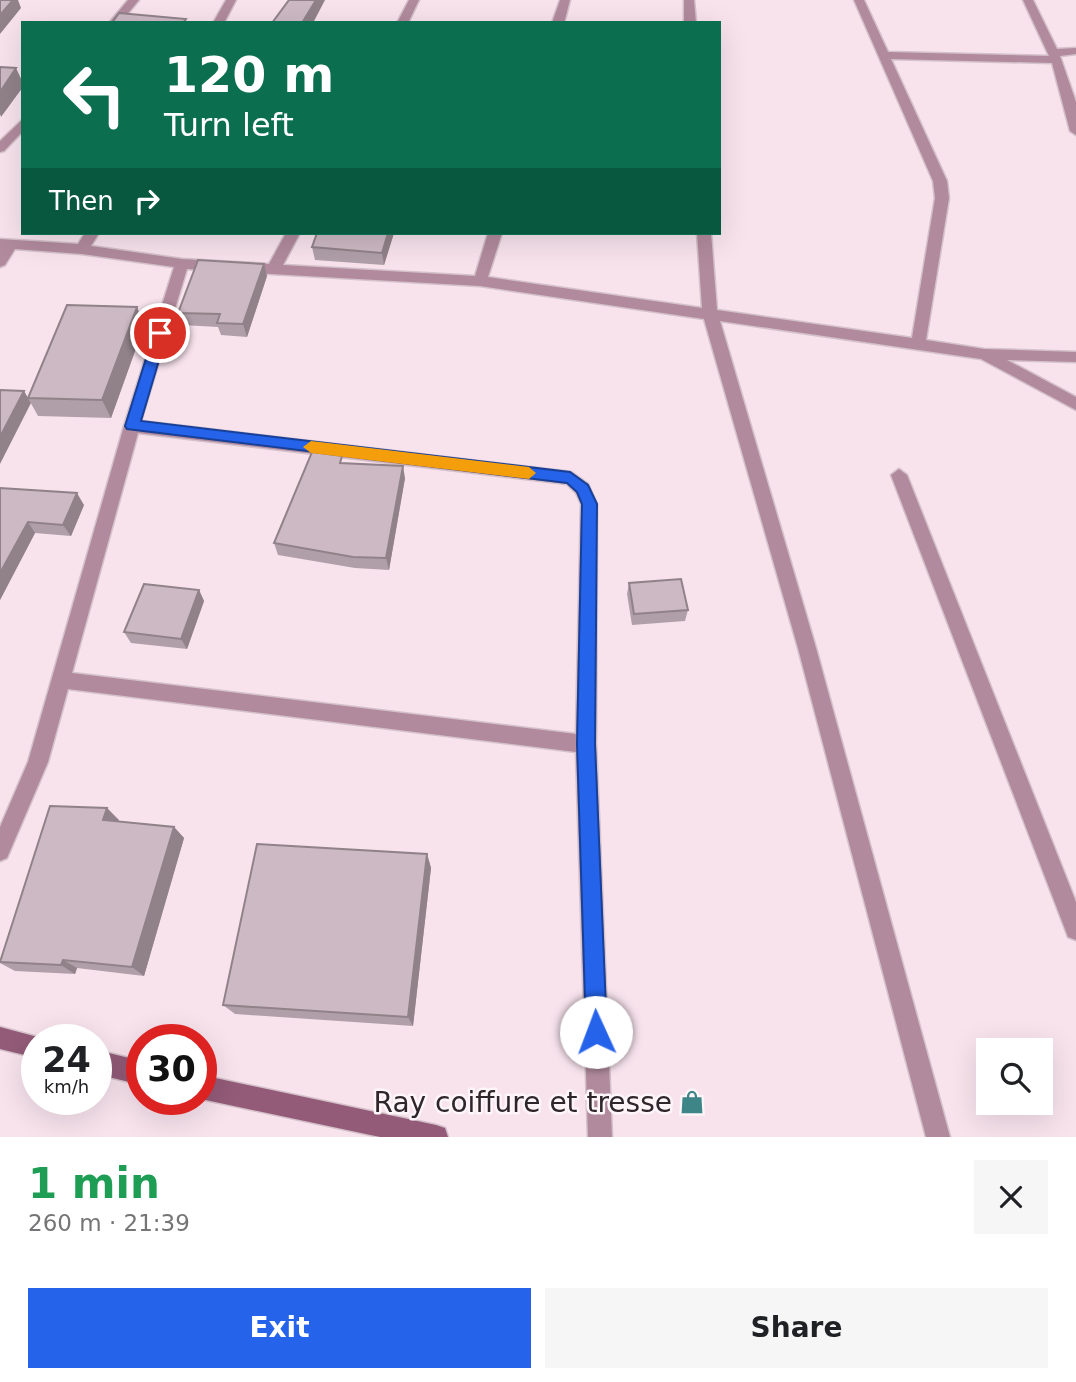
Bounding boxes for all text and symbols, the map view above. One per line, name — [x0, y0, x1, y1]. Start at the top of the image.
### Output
text: 120 m — [164, 47, 334, 104]
icon: left — [49, 49, 140, 140]
text: Turn left — [164, 106, 294, 144]
icon: right — [128, 182, 166, 220]
text: Then — [49, 186, 114, 216]
pin — [130, 303, 190, 363]
icon: arrive — [141, 314, 179, 352]
position arrow — [559, 995, 633, 1069]
speed limit sign: 30 — [126, 1024, 217, 1115]
map controls — [976, 1038, 1053, 1115]
button: search — [976, 1038, 1053, 1115]
text: 24 — [42, 1040, 91, 1080]
text: km/h — [44, 1076, 89, 1097]
place label: Ray coiffure et tresse — [374, 1086, 672, 1119]
shop icon: Ray coiffure et tresse — [678, 1088, 706, 1116]
text: 1 min — [28, 1159, 160, 1208]
button: close — [974, 1160, 1048, 1234]
text: 260 m · 21:39 — [28, 1210, 190, 1236]
button: Exit — [28, 1288, 531, 1368]
button: Share — [545, 1288, 1048, 1368]

